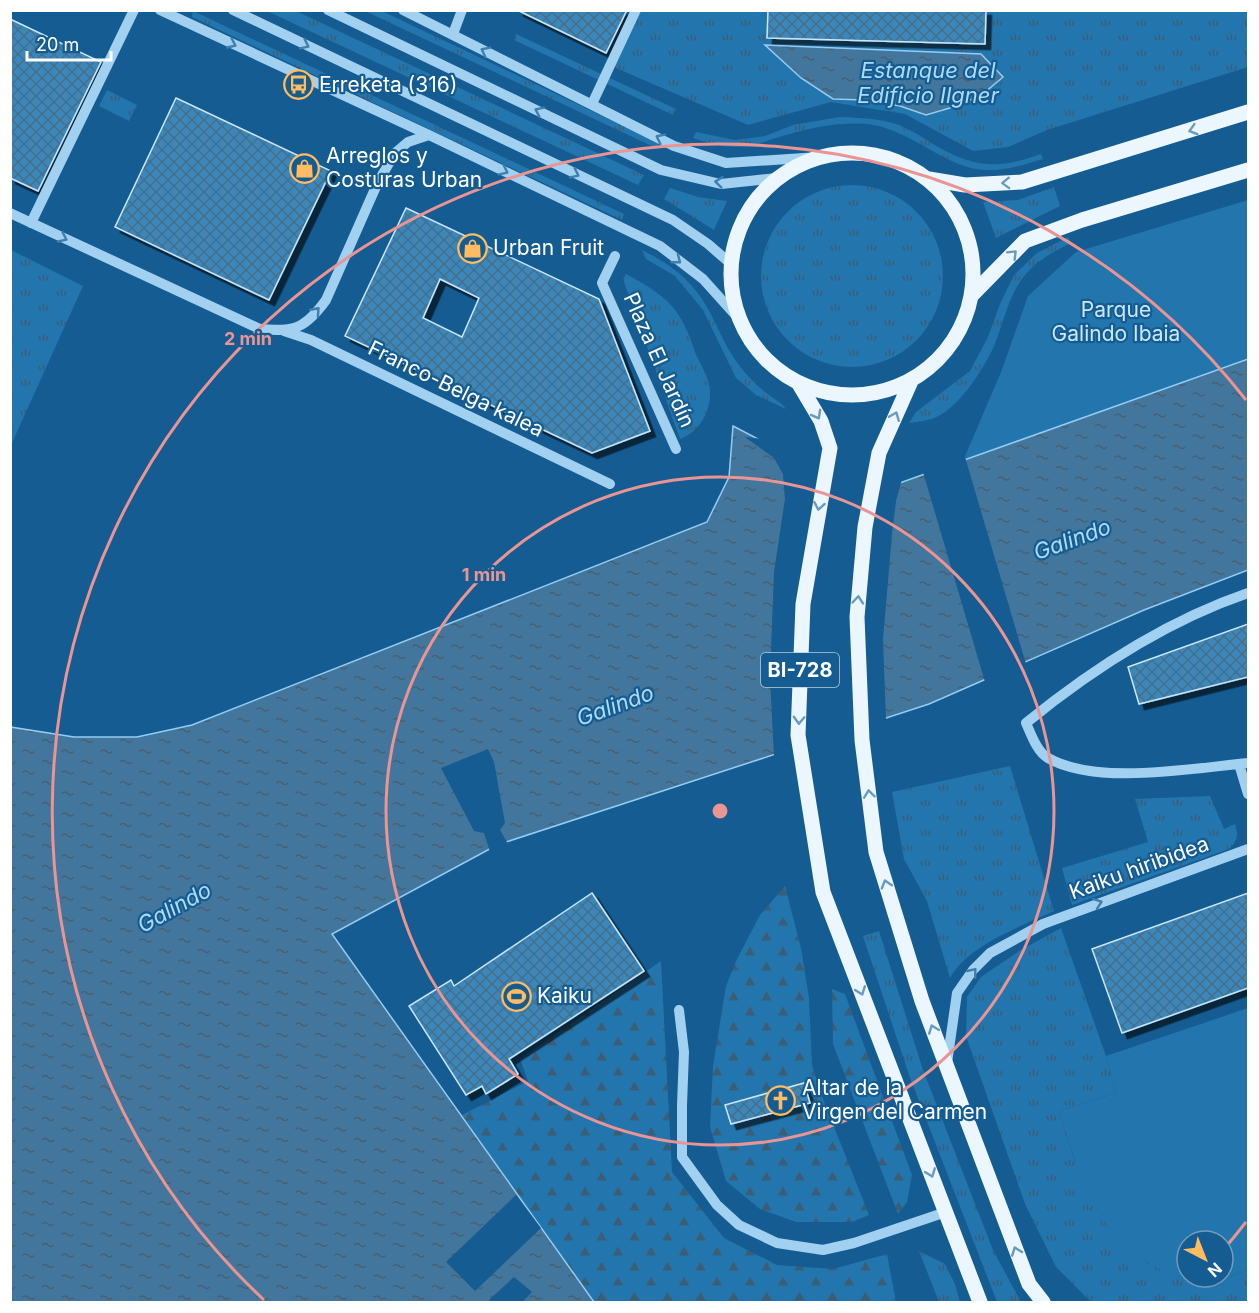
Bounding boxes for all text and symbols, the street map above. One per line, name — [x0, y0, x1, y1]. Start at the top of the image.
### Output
scale bar — [27, 24, 111, 62]
text: 20 m — [36, 34, 79, 55]
one-way arrow — [226, 36, 237, 48]
one-way arrow — [298, 37, 309, 49]
one-way arrow — [481, 47, 492, 58]
water label: Estanque del Edificio Ilgner — [857, 57, 1000, 108]
bus stop icon: Erreketa (316) — [282, 69, 314, 101]
place label: Erreketa (316) — [319, 72, 457, 97]
one-way arrow — [534, 107, 545, 119]
one-way arrow — [1188, 123, 1199, 135]
one-way arrow — [655, 134, 666, 146]
place label: Arreglos y Costuras Urban — [326, 143, 482, 192]
shop icon: Arreglos y Costuras Urban — [289, 152, 321, 184]
one-way arrow — [497, 164, 508, 176]
one-way arrow — [569, 167, 580, 179]
one-way arrow — [714, 176, 723, 189]
one-way arrow — [1001, 177, 1010, 189]
one-way arrow — [57, 231, 68, 243]
shop icon: Urban Fruit — [456, 232, 488, 264]
place label: Urban Fruit — [493, 235, 604, 260]
one-way arrow — [1006, 250, 1017, 261]
one-way arrow — [671, 252, 682, 263]
street label: Plaza El Jardín — [619, 289, 700, 431]
park label: Parque Galindo Ibaia — [1052, 297, 1180, 346]
one-way arrow — [309, 308, 320, 318]
text: 2 min — [224, 328, 272, 349]
street label: Franco-Belga kalea — [364, 335, 548, 442]
one-way arrow — [810, 409, 821, 419]
one-way arrow — [888, 411, 900, 422]
one-way arrow — [813, 500, 826, 510]
water label: Galindo — [1030, 513, 1114, 565]
text: 1 min — [462, 564, 506, 585]
one-way arrow — [851, 595, 864, 604]
road number: BI-728 — [761, 653, 839, 687]
water label: Galindo — [573, 679, 657, 731]
one-way arrow — [792, 716, 805, 725]
one-way arrow — [863, 789, 876, 799]
centre of rings — [710, 801, 730, 821]
street label: Kaiku hiribidea — [1066, 831, 1212, 904]
water label: Galindo — [133, 876, 215, 938]
one-way arrow — [881, 879, 893, 890]
one-way arrow — [1092, 898, 1103, 911]
one-way arrow — [965, 968, 976, 979]
sports icon: Kaiku — [500, 980, 532, 1012]
place label: Kaiku — [537, 983, 592, 1008]
one-way arrow — [854, 985, 866, 996]
one-way arrow — [927, 1024, 940, 1035]
place label: Altar de la Virgen del Carmen — [802, 1075, 987, 1124]
church icon: Altar de la Virgen del Carmen — [765, 1084, 797, 1116]
one-way arrow — [924, 1167, 936, 1178]
north arrow — [1175, 1229, 1235, 1289]
one-way arrow — [1011, 1246, 1024, 1257]
text: N — [1204, 1259, 1226, 1282]

